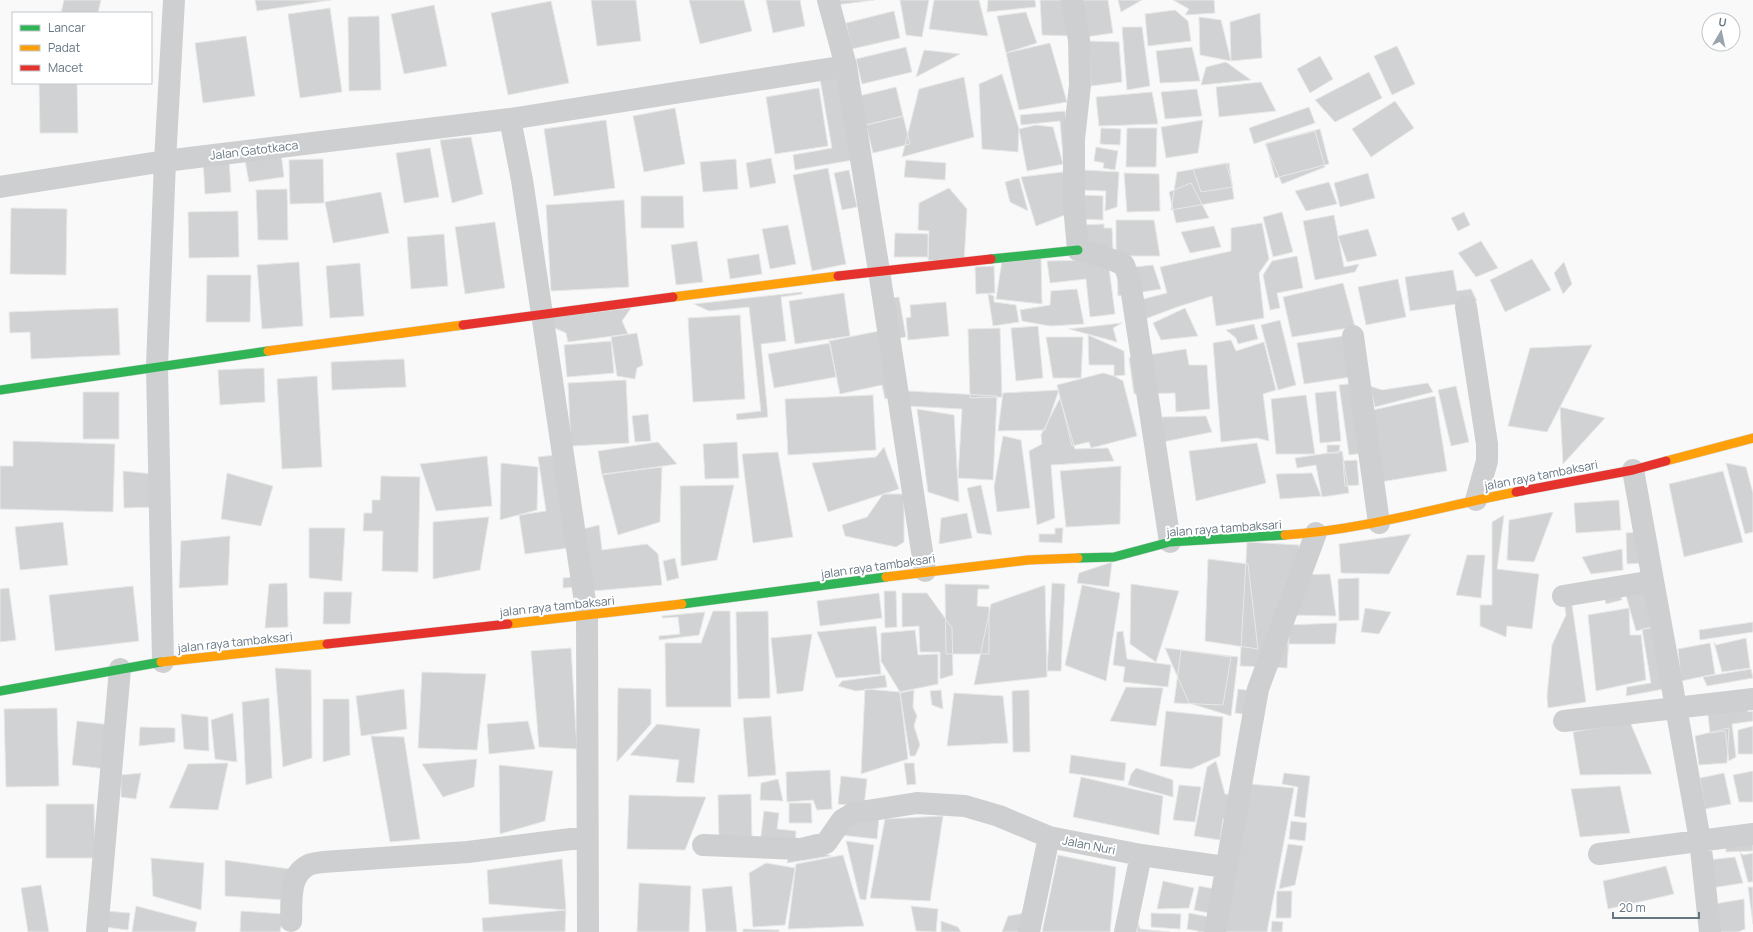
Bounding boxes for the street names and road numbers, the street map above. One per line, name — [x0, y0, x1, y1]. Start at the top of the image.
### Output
street label: Jalan Gatotkaca — [209, 136, 299, 164]
street label: jalan raya tambaksari — [1482, 456, 1599, 495]
street label: jalan raya tambaksari — [1165, 515, 1282, 541]
street label: jalan raya tambaksari — [819, 550, 936, 583]
street label: jalan raya tambaksari — [498, 592, 615, 621]
street label: jalan raya tambaksari — [176, 628, 293, 657]
street label: Jalan Nuri — [1061, 832, 1117, 858]

